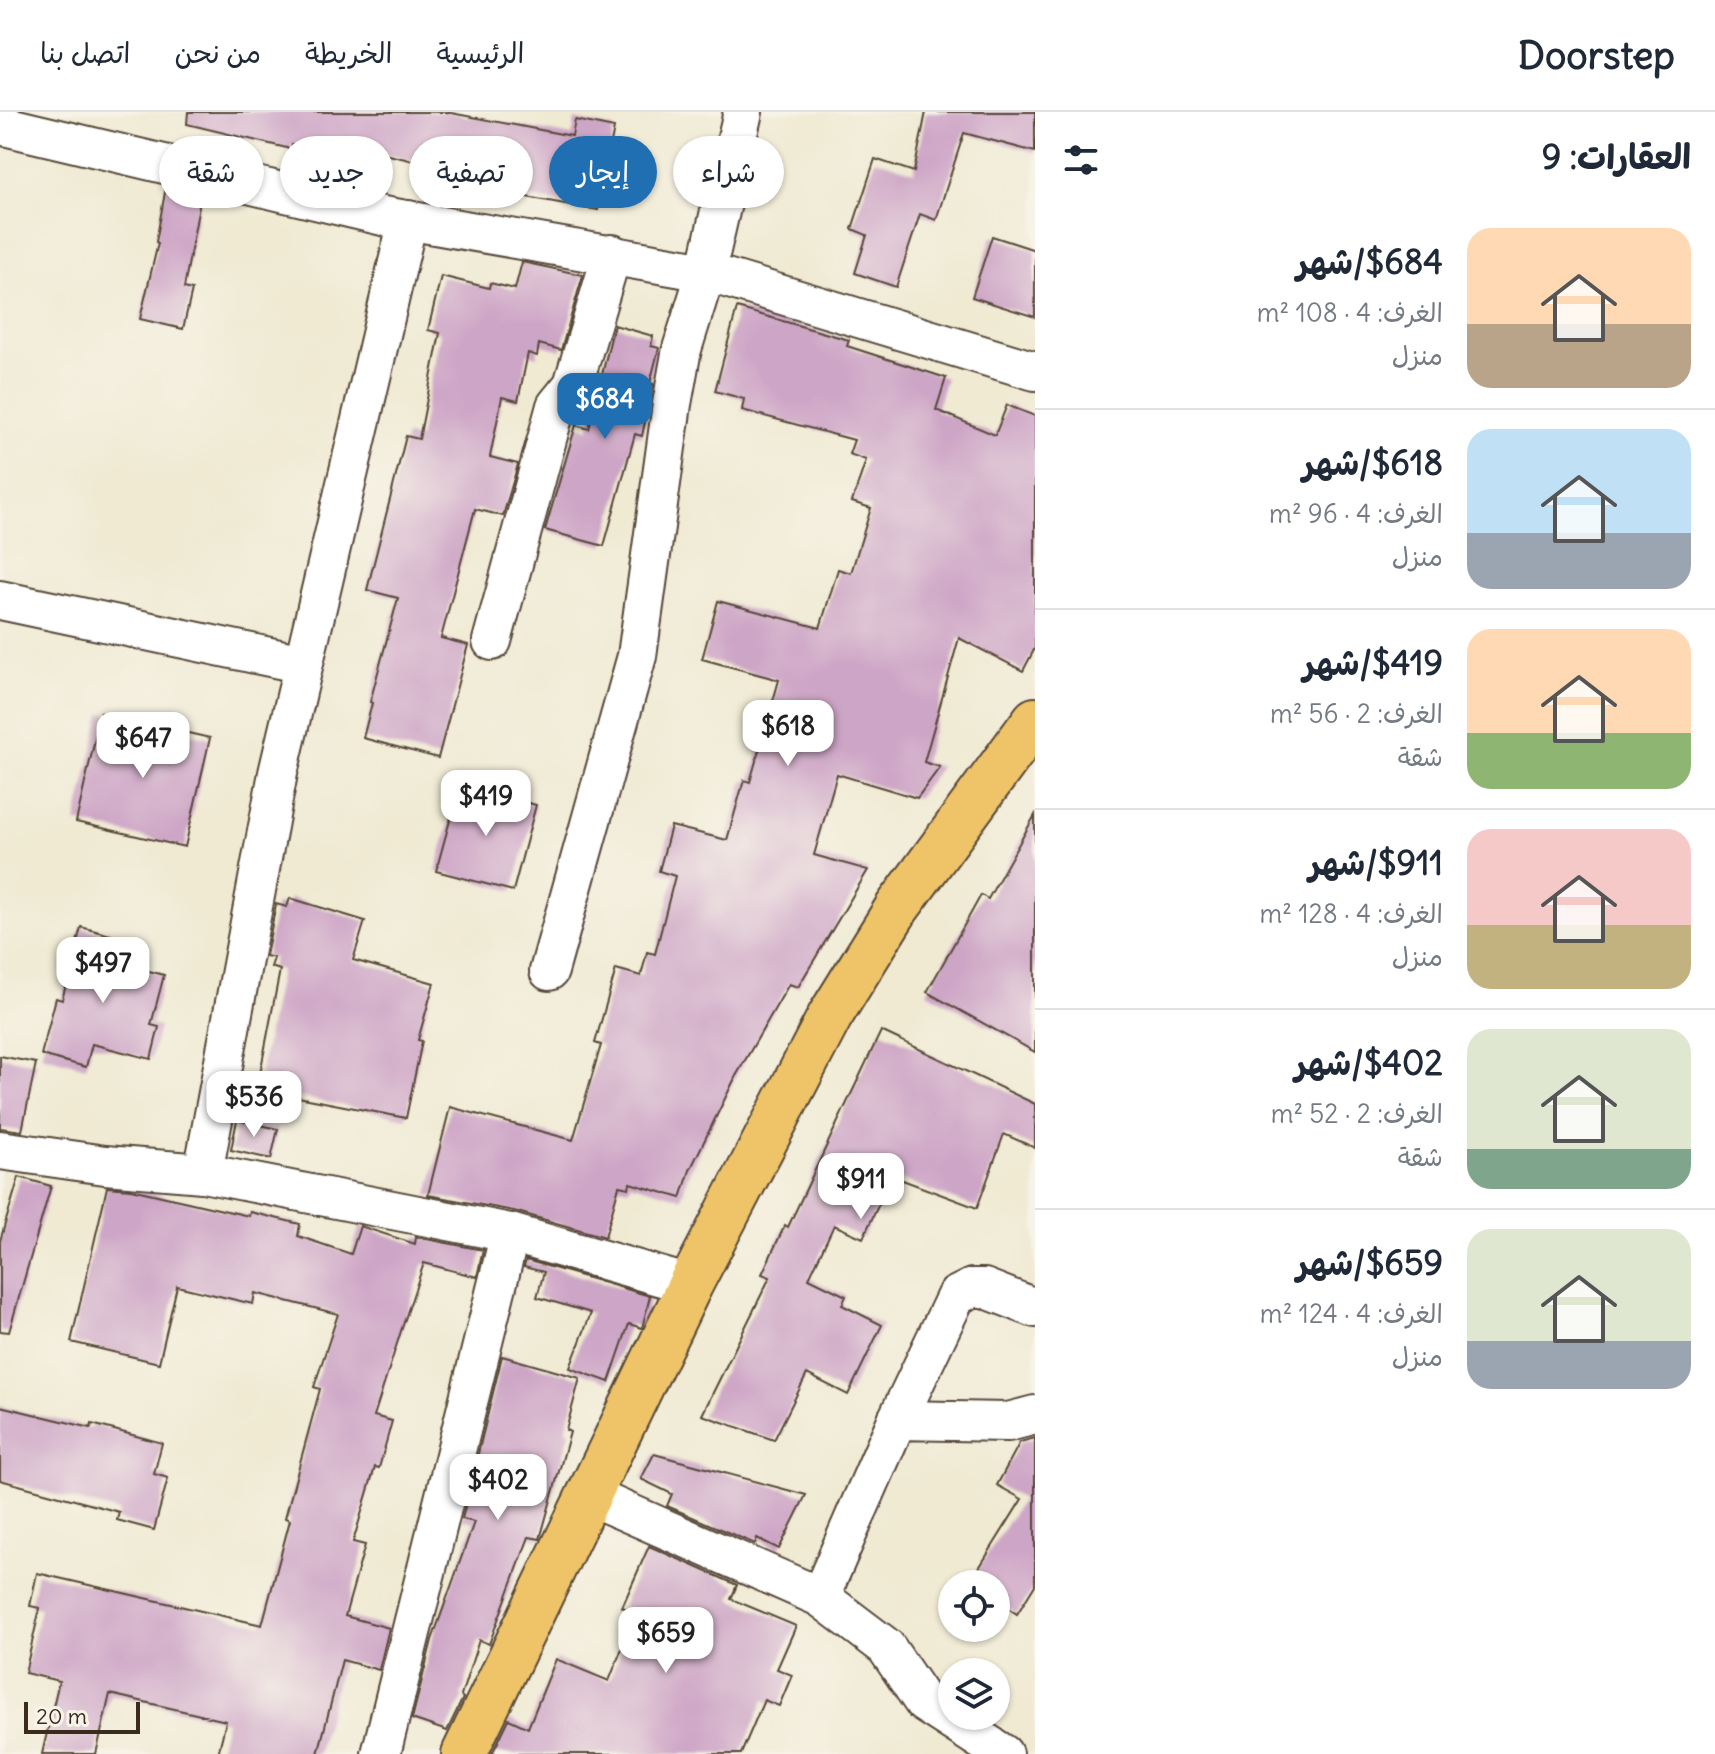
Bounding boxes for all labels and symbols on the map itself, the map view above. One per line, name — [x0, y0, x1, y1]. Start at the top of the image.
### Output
pin: $684 — [558, 373, 652, 441]
pin: $618 — [741, 700, 835, 768]
pin: $647 — [96, 712, 190, 780]
pin: $419 — [439, 770, 533, 838]
pin: $497 — [56, 937, 150, 1005]
pin: $536 — [207, 1071, 301, 1139]
pin: $911 — [814, 1153, 908, 1221]
pin: $402 — [451, 1454, 545, 1522]
pin: $659 — [619, 1607, 713, 1675]
scale bar — [24, 1698, 140, 1734]

